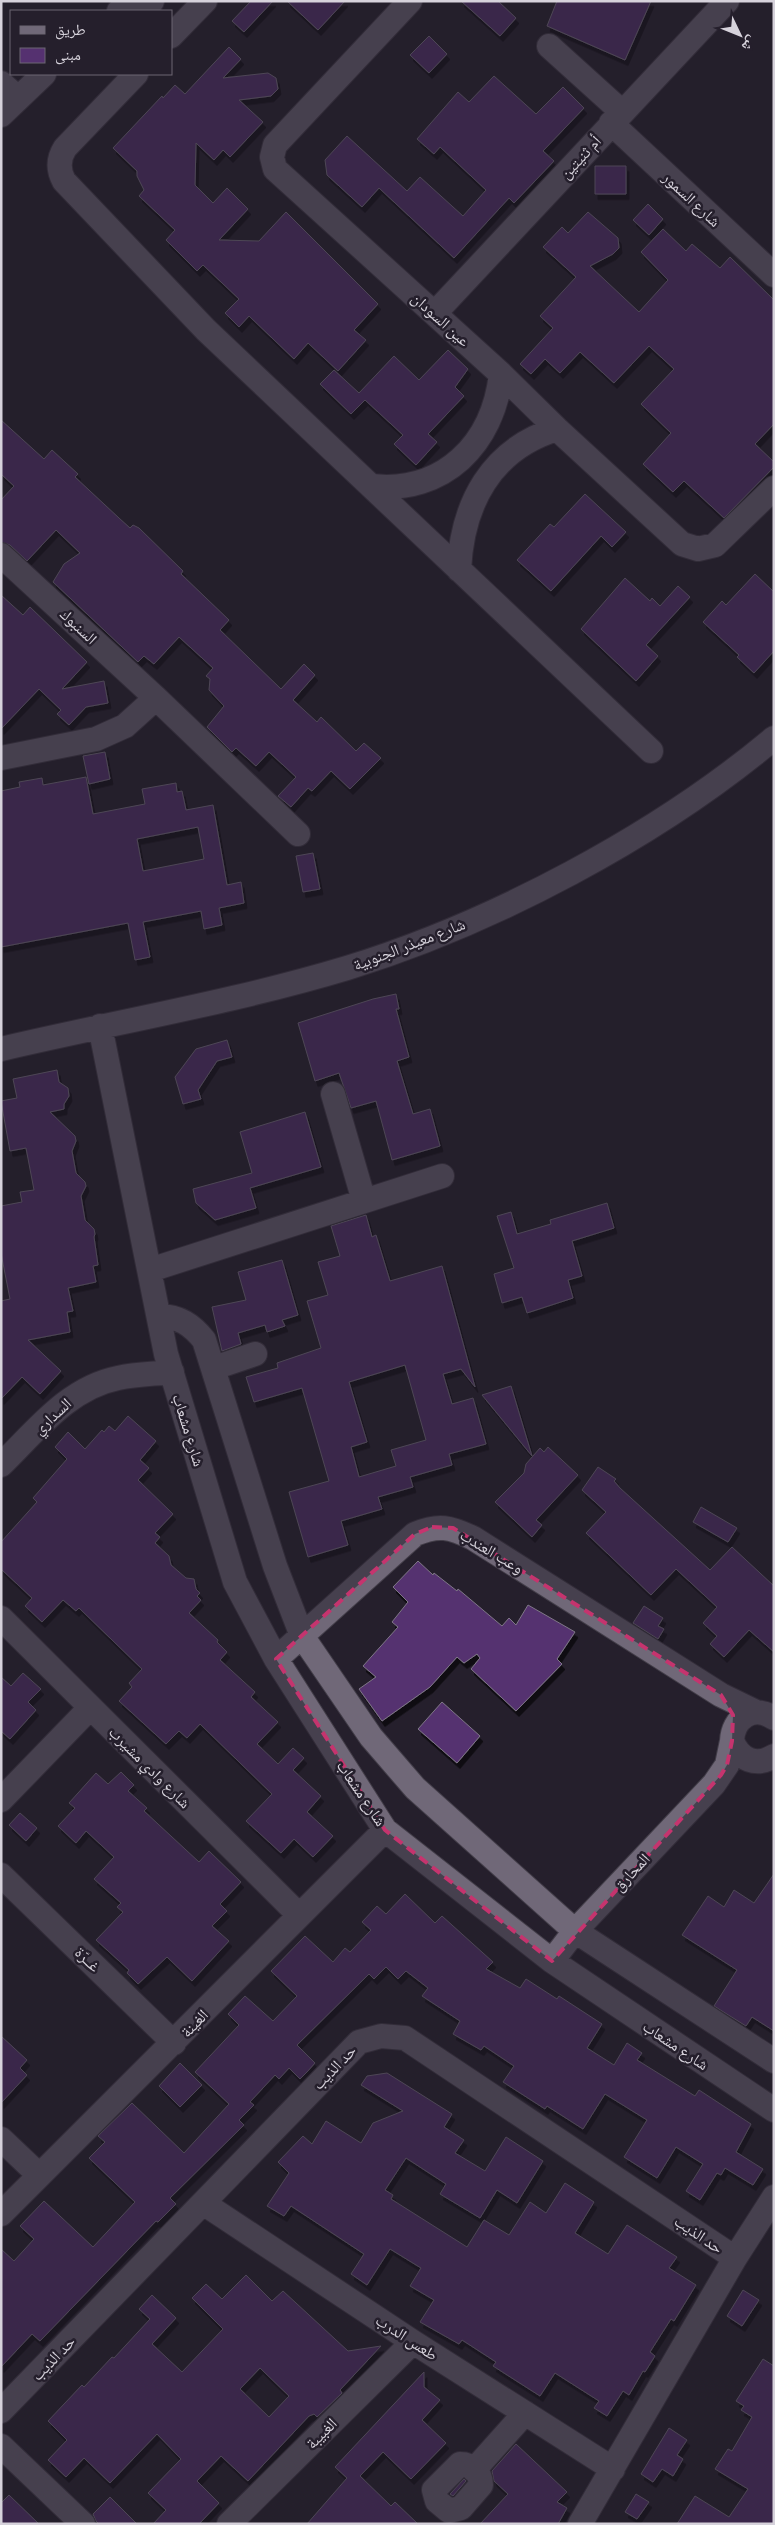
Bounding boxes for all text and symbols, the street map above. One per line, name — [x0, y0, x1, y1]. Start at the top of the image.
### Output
legend — [10, 10, 172, 75]
north arrow — [715, 10, 765, 60]
text: طريق — [55, 20, 86, 40]
text: ش — [738, 32, 761, 56]
text: مبنى — [55, 45, 81, 65]
street label: أم ثنيتين — [555, 131, 606, 184]
street label: شارع السمور — [657, 166, 725, 232]
street label: عين السودان — [407, 288, 474, 351]
street label: السنبوك — [56, 604, 102, 648]
street label: شارع معيذر الجنوبية — [350, 913, 468, 975]
street label: شارع مشعاب — [168, 1391, 210, 1469]
street label: السداري — [29, 1393, 77, 1441]
street label: وعب العندب — [457, 1524, 527, 1578]
street label: شارع وادي مشيرب — [103, 1722, 195, 1814]
street label: شارع مشعاب — [332, 1756, 391, 1830]
street label: المحارق — [608, 1849, 654, 1896]
street label: غــرّة — [71, 1942, 105, 1976]
street label: الغينة — [176, 2005, 212, 2041]
street label: شارع مشعاب — [639, 2016, 713, 2075]
street label: حد الذيب — [308, 2040, 360, 2093]
street label: حد الذيب — [671, 2210, 727, 2257]
street label: طعس الدرب — [372, 2309, 442, 2365]
street label: حد الذيب — [27, 2331, 79, 2384]
street label: الغبيبة — [301, 2413, 341, 2453]

